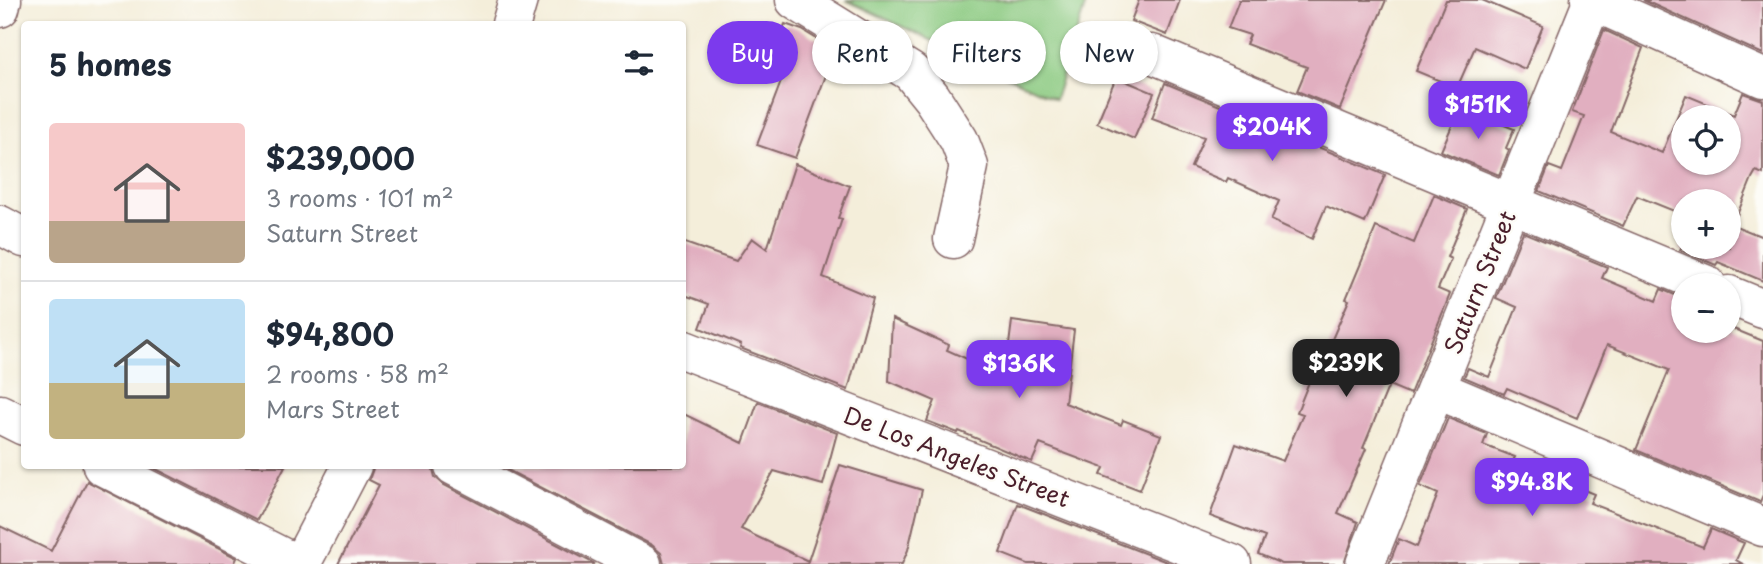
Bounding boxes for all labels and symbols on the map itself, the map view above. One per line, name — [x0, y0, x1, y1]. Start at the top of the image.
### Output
pin: $151K — [1429, 82, 1527, 141]
pin: $204K — [1223, 104, 1321, 163]
street label: Saturn Street — [1434, 205, 1524, 359]
pin: $136K — [970, 340, 1068, 400]
pin: $239K — [1297, 340, 1395, 399]
street label: De Los Angeles Street — [839, 397, 1075, 515]
pin: $94.8K — [1475, 458, 1589, 518]

